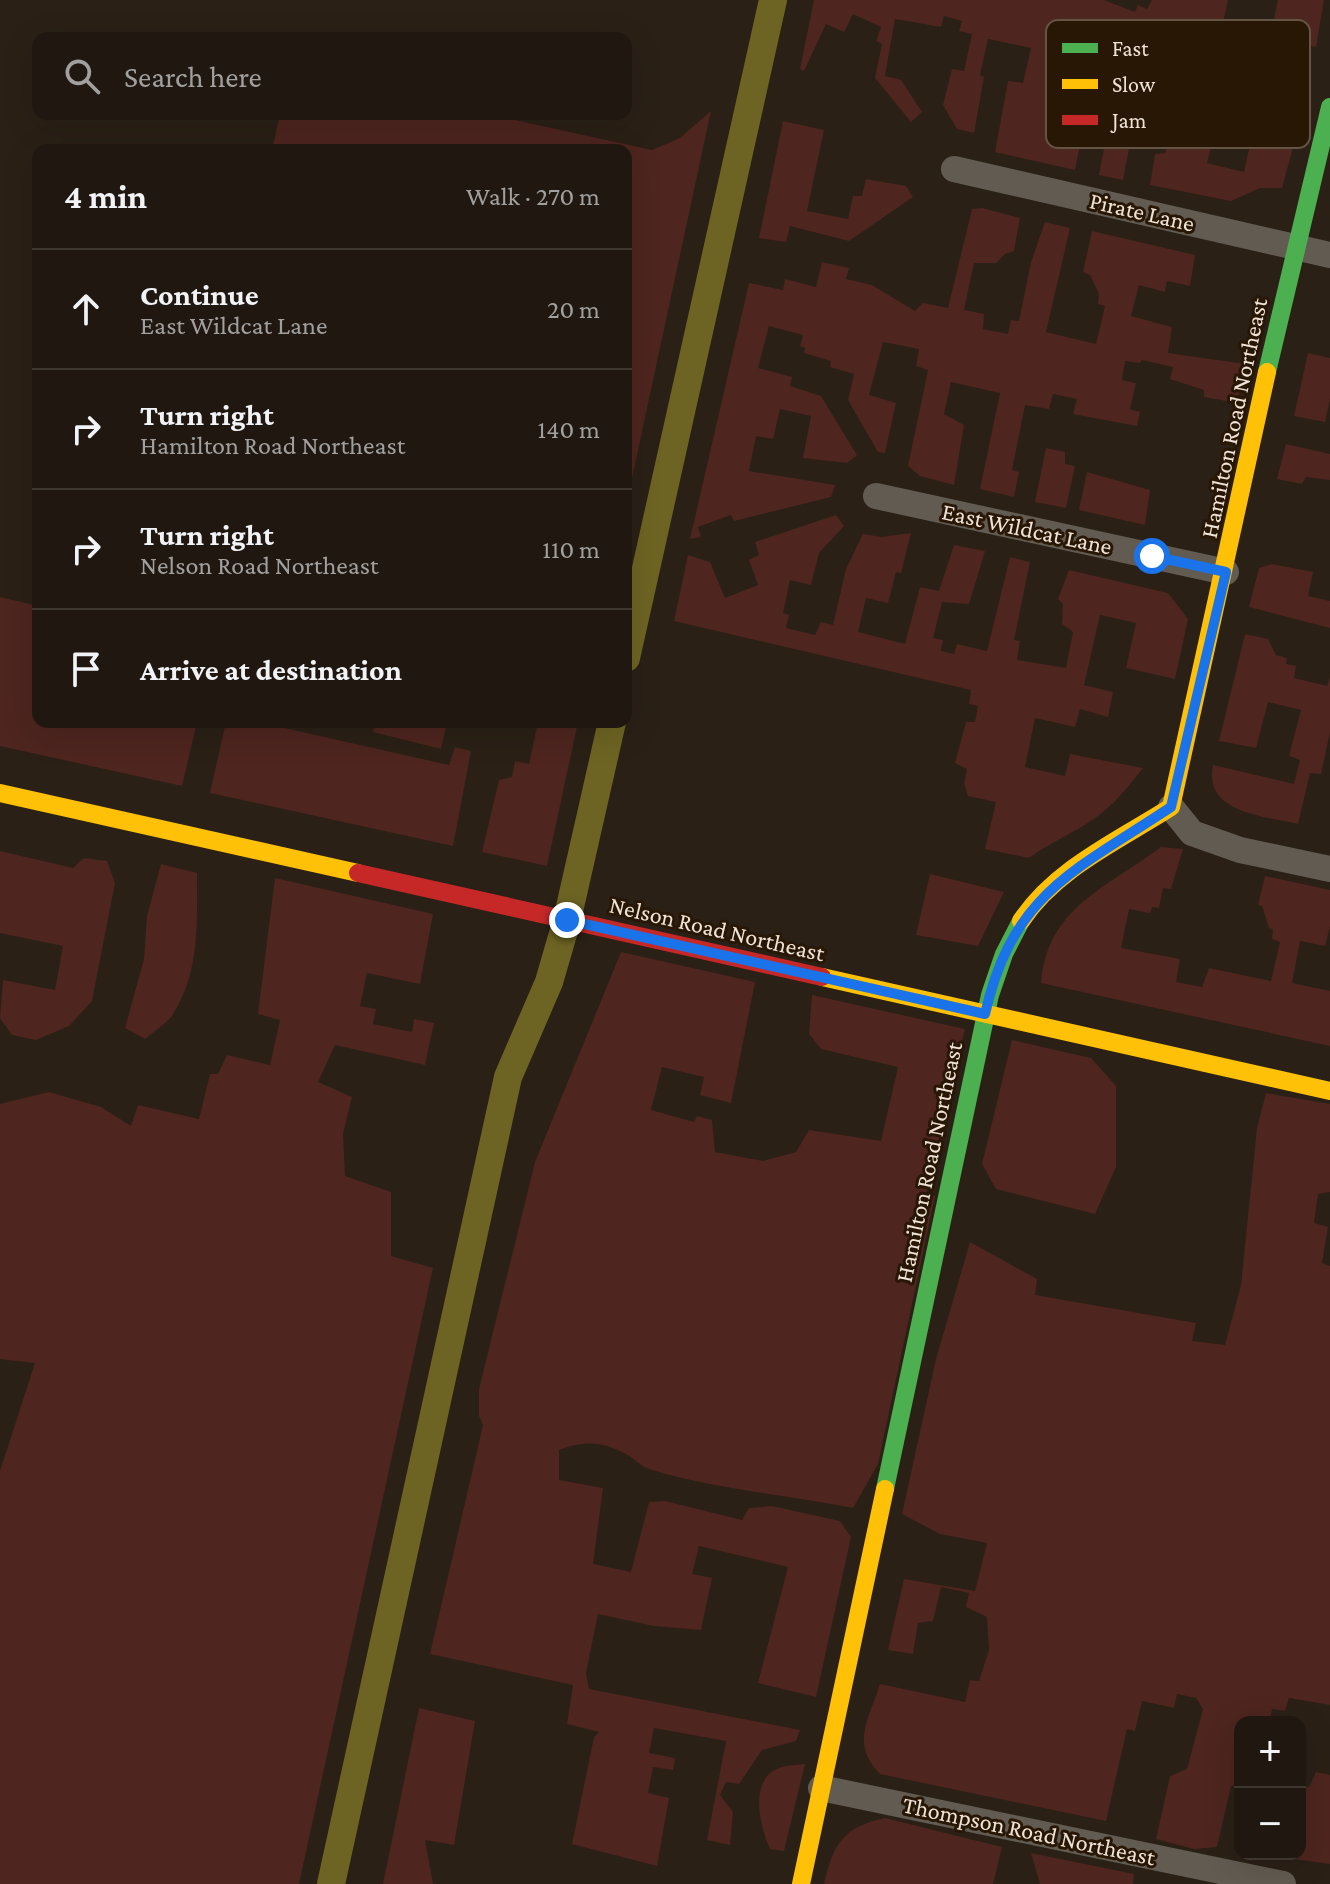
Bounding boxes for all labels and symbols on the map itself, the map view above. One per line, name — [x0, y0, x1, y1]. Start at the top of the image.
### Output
legend — [1046, 20, 1310, 148]
text: Fast — [1112, 36, 1149, 61]
text: Slow — [1112, 72, 1156, 97]
text: Jam — [1110, 108, 1147, 133]
street label: Pirate Lane — [1087, 186, 1197, 237]
street label: Hamilton Road Northeast — [1195, 294, 1272, 540]
street label: East Wildcat Lane — [940, 497, 1114, 560]
route start — [1134, 538, 1170, 574]
street label: Nelson Road Northeast — [607, 891, 828, 967]
route end — [549, 902, 585, 938]
street label: Hamilton Road Northeast — [890, 1038, 967, 1284]
street label: Thompson Road Northeast — [900, 1791, 1159, 1871]

